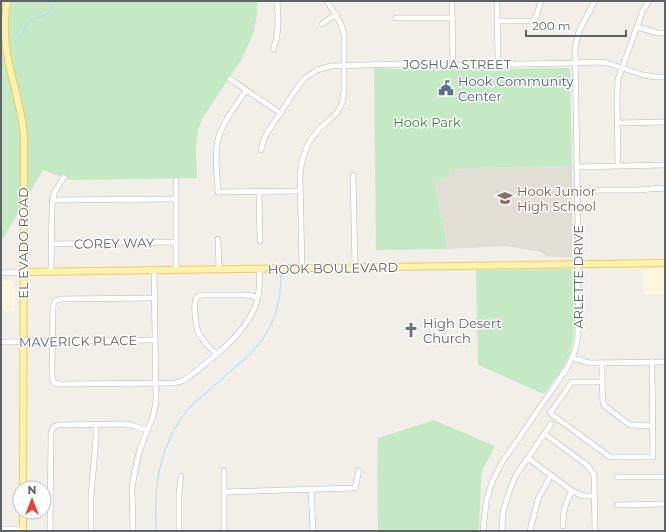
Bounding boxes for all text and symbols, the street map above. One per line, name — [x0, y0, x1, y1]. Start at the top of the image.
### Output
scale bar — [526, 12, 626, 38]
text: 200 m — [532, 18, 571, 33]
street label: JOSHUA STREET — [402, 56, 512, 72]
place label: Hook Community Center — [458, 73, 574, 104]
public building icon: Hook Community Center — [437, 79, 455, 97]
park label: Hook Park — [393, 114, 461, 130]
place label: Hook Junior High School — [517, 183, 596, 214]
street label: EL EVADO ROAD — [15, 187, 31, 299]
school or university icon: Hook Junior High School — [496, 189, 514, 207]
street label: ARLETTE DRIVE — [570, 225, 586, 329]
street label: COREY WAY — [74, 234, 155, 252]
street label: HOOK BOULEVARD — [268, 259, 399, 277]
place label: High Desert Church — [423, 315, 502, 346]
church icon: High Desert Church — [402, 321, 420, 339]
street label: MAVERICK PLACE — [19, 332, 137, 350]
north arrow — [12, 480, 52, 520]
text: N — [28, 483, 36, 497]

